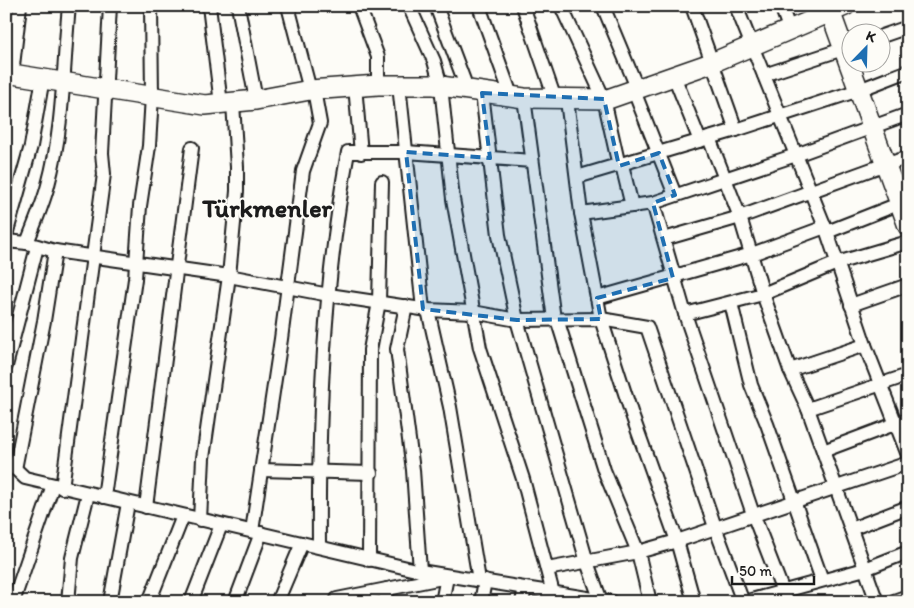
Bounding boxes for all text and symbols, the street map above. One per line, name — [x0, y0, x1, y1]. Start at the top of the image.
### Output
north arrow — [842, 22, 892, 72]
text: K — [863, 27, 879, 46]
district label: Türkmenler — [201, 192, 333, 224]
scale bar — [732, 553, 814, 585]
text: 50 m — [739, 562, 772, 580]

